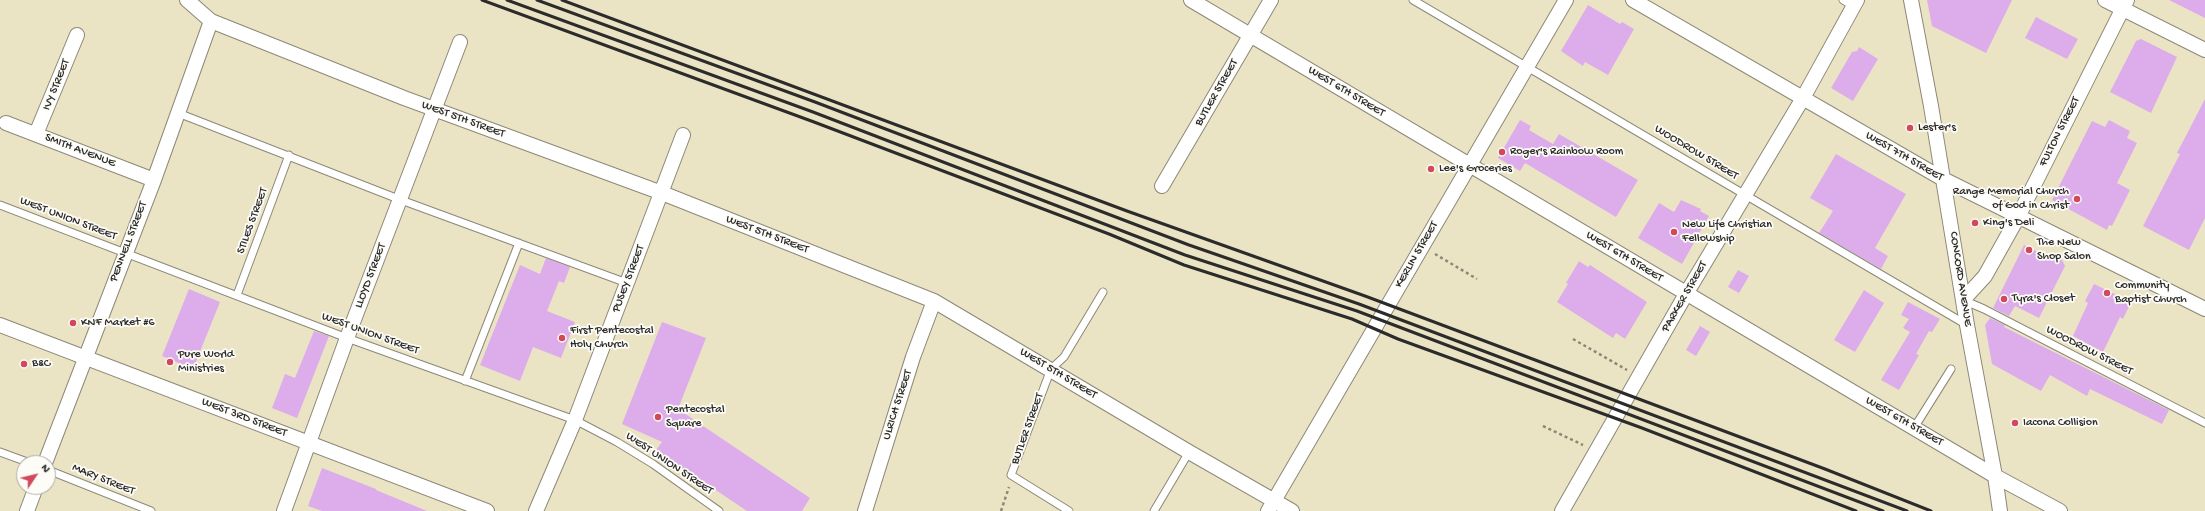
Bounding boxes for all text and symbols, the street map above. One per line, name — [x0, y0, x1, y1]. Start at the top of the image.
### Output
street label: IVY STREET — [40, 57, 74, 113]
street label: BUTLER STREET — [1192, 57, 1242, 129]
street label: WEST 6TH STREET — [1305, 63, 1387, 121]
street label: FULTON STREET — [2036, 95, 2084, 169]
street label: WEST 5TH STREET — [419, 98, 507, 142]
place label: Lester's — [1918, 121, 1956, 135]
street label: WOODROW STREET — [1652, 122, 1740, 184]
marker: Lester's — [1905, 123, 1915, 133]
street label: WEST 7TH STREET — [1863, 129, 1945, 185]
street label: SMITH AVENUE — [43, 131, 117, 171]
place label: Roger's Rainbow Room — [1510, 145, 1623, 159]
marker: Roger's Rainbow Room — [1497, 147, 1507, 157]
place label: Lee's Groceries — [1439, 162, 1512, 176]
marker: Lee's Groceries — [1426, 164, 1436, 174]
place label: Range Memorial Church of God in Christ — [1953, 185, 2069, 213]
street label: STILES STREET — [234, 186, 272, 256]
street label: WEST UNION STREET — [18, 194, 118, 244]
marker: Range Memorial Church of God in Christ — [2072, 194, 2082, 204]
street label: PENNELL STREET — [107, 200, 151, 284]
street label: WEST 5TH STREET — [724, 213, 810, 257]
place label: King's Deli — [1983, 216, 2034, 230]
place label: New Life Christian Fellowship — [1682, 218, 1772, 246]
marker: King's Deli — [1970, 218, 1980, 228]
street label: KERLIN STREET — [1392, 219, 1442, 291]
marker: New Life Christian Fellowship — [1669, 227, 1679, 237]
street label: WEST 6TH STREET — [1583, 228, 1665, 286]
street label: CONCORD AVENUE — [1945, 231, 1975, 327]
place label: The New Shop Salon — [2037, 236, 2091, 264]
street label: LLOYD STREET — [352, 242, 390, 310]
street label: PUSEY STREET — [610, 243, 648, 315]
marker: The New Shop Salon — [2024, 245, 2034, 255]
street label: PARKER STREET — [1659, 259, 1711, 335]
place label: Community Baptist Church — [2115, 279, 2187, 307]
marker: Community Baptist Church — [2102, 288, 2112, 298]
place label: Tyra's Closet — [2012, 292, 2075, 306]
marker: Tyra's Closet — [1999, 294, 2009, 304]
street label: WEST UNION STREET — [319, 310, 421, 358]
place label: KNF Market #6 — [81, 316, 154, 330]
marker: KNF Market #6 — [68, 318, 78, 328]
street label: WOODROW STREET — [2043, 323, 2135, 379]
place label: First Pentecostal Holy Church — [570, 324, 654, 352]
marker: First Pentecostal Holy Church — [557, 333, 567, 343]
street label: WEST 5TH STREET — [1017, 345, 1099, 403]
place label: Pure World Ministries — [178, 348, 234, 376]
place label: B&C — [32, 357, 50, 371]
marker: Pure World Ministries — [165, 357, 175, 367]
marker: B&C — [19, 359, 29, 369]
street label: ULRICH STREET — [880, 368, 916, 442]
street label: BUTLER STREET — [1008, 391, 1048, 467]
street label: WEST 6TH STREET — [1863, 394, 1945, 450]
street label: WEST 3RD STREET — [199, 395, 289, 441]
place label: Pentecostal Square — [666, 403, 725, 431]
marker: Pentecostal Square — [653, 412, 663, 422]
place label: Iacona Collision — [2023, 416, 2098, 430]
marker: Iacona Collision — [2010, 418, 2020, 428]
street label: WEST UNION STREET — [623, 429, 715, 499]
north arrow — [16, 455, 56, 495]
street label: MARY STREET — [70, 461, 136, 499]
text: N — [38, 462, 52, 475]

